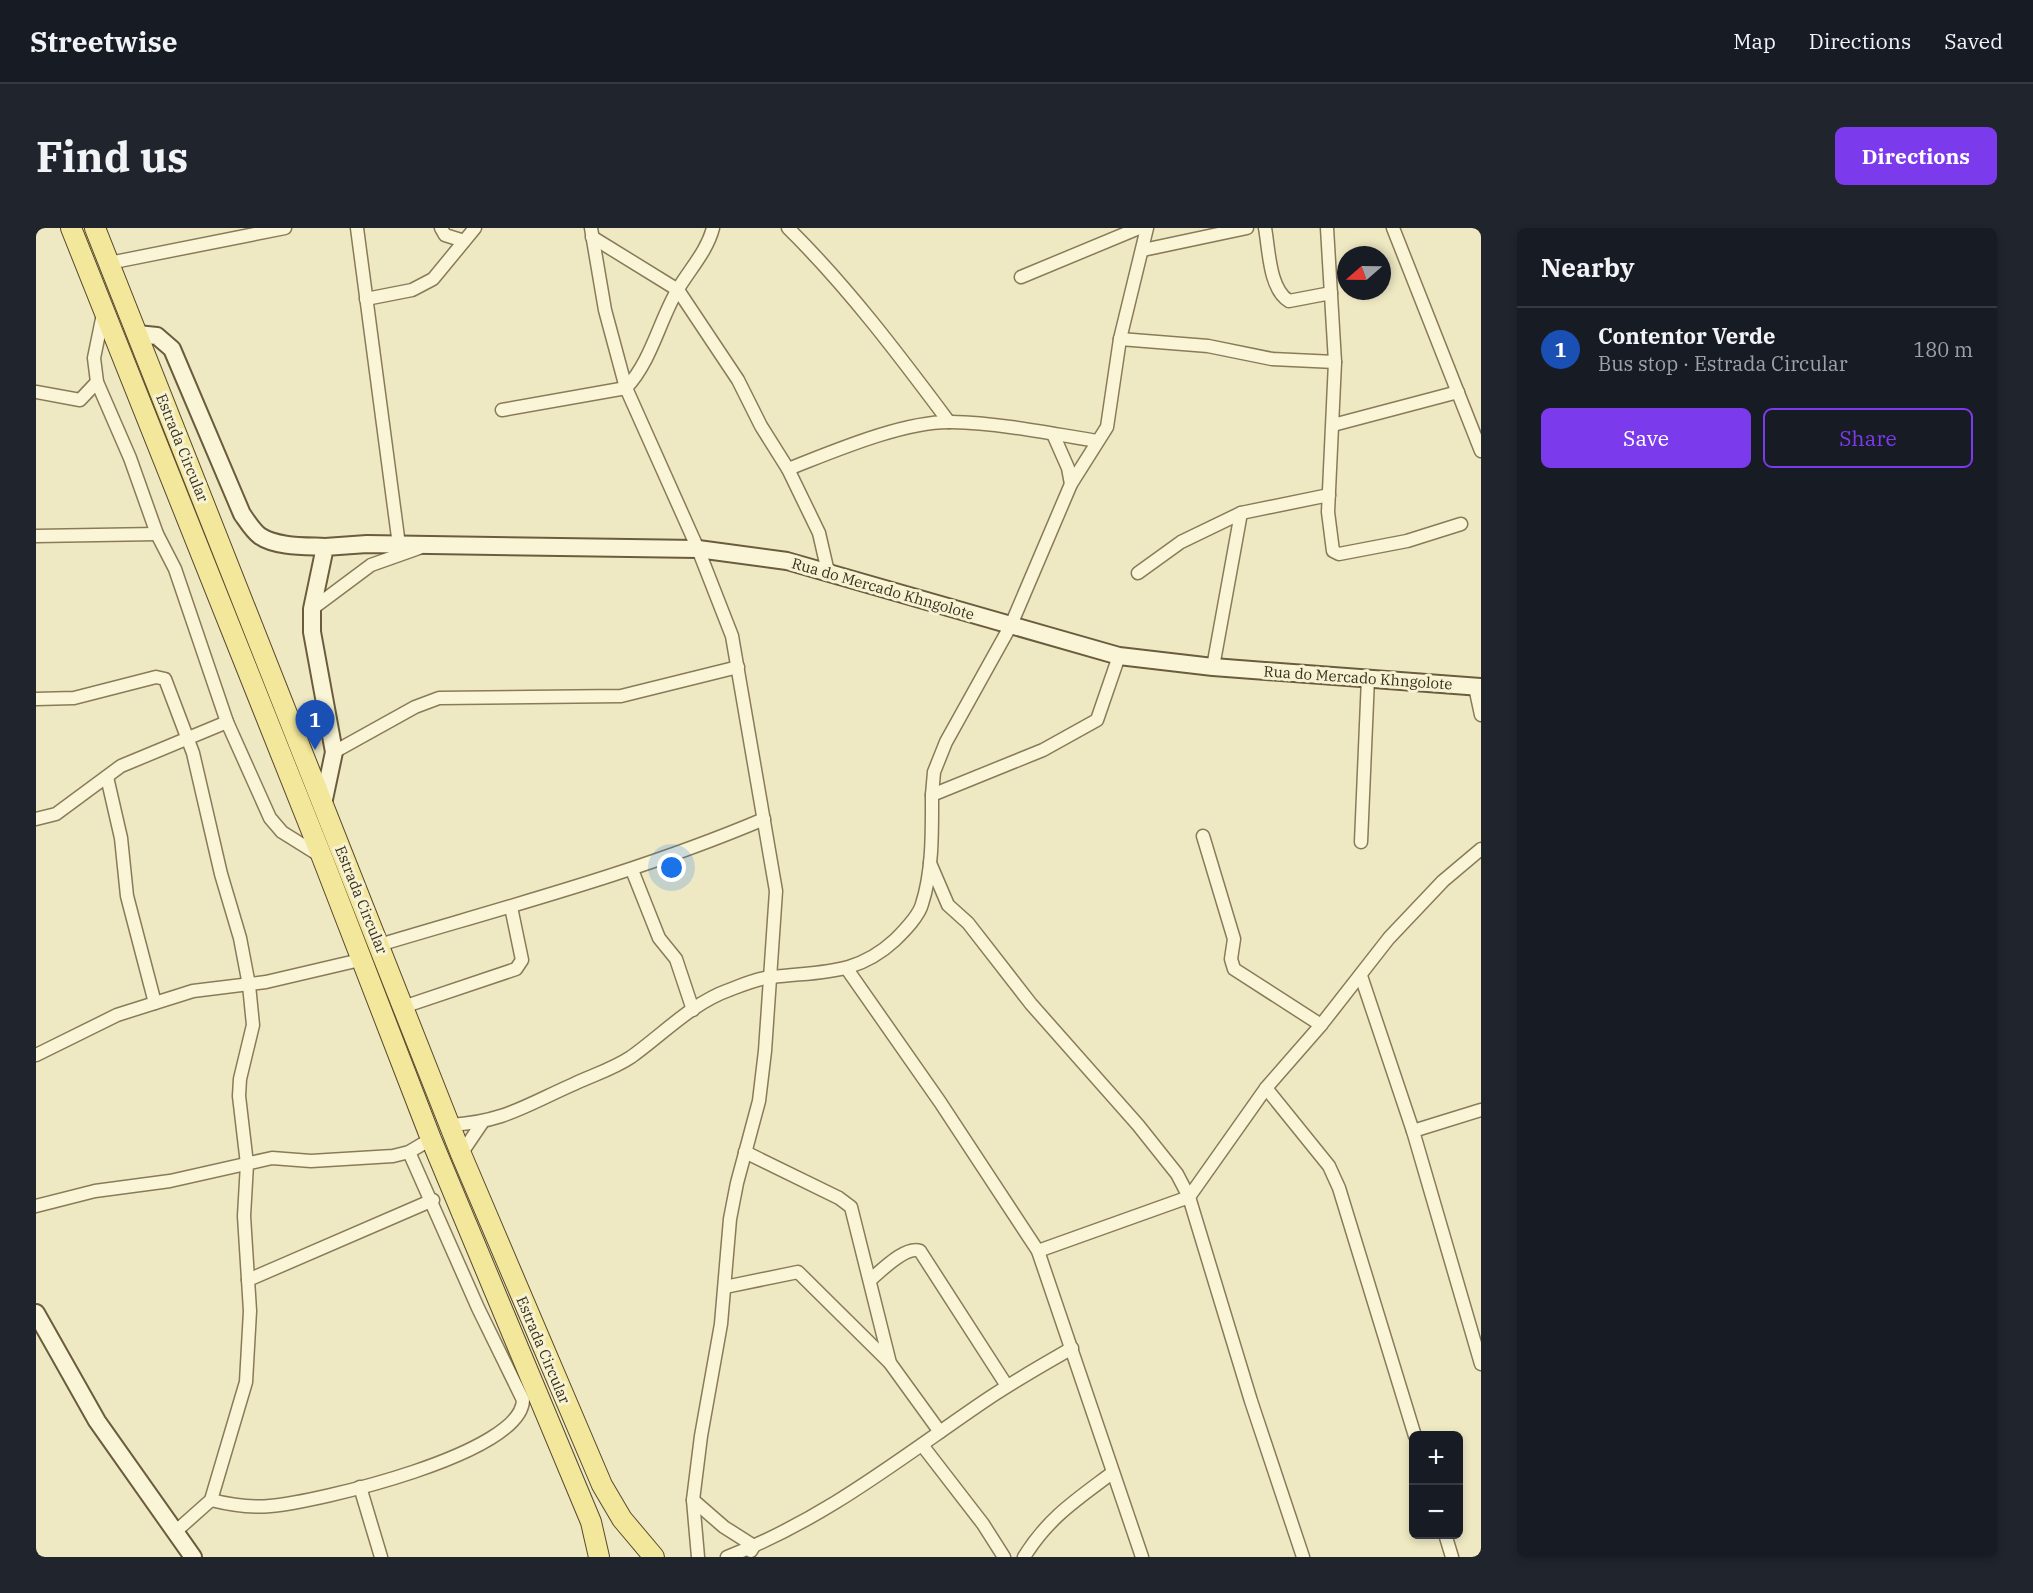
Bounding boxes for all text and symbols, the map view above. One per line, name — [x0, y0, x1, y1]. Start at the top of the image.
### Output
text: Streetwise — [30, 23, 177, 60]
text: Map — [1733, 27, 1776, 55]
text: Directions — [1809, 27, 1911, 55]
text: Saved — [1944, 27, 2003, 55]
button: Directions — [1835, 127, 1997, 185]
text: Find us — [36, 129, 188, 184]
north arrow — [1337, 246, 1391, 300]
text: Nearby — [1541, 250, 1635, 284]
text: Contentor Verde — [1598, 321, 1775, 350]
text: 1 — [1555, 336, 1567, 363]
text: 180 m — [1913, 336, 1973, 363]
text: Bus stop · Estrada Circular — [1598, 350, 1848, 377]
street label: Estrada Circular — [152, 391, 213, 505]
button: Save — [1541, 408, 1751, 468]
button: Share — [1763, 408, 1973, 468]
street label: Rua do Mercado Khngolote — [790, 553, 977, 624]
street label: Rua do Mercado Khngolote — [1263, 661, 1453, 694]
pin: 1 — [296, 700, 334, 750]
street label: Estrada Circular — [331, 843, 392, 957]
your location — [657, 853, 686, 882]
street label: Estrada Circular — [512, 1293, 575, 1407]
map controls — [1409, 1431, 1463, 1539]
button: + — [1409, 1431, 1463, 1485]
button: − — [1409, 1485, 1463, 1539]

